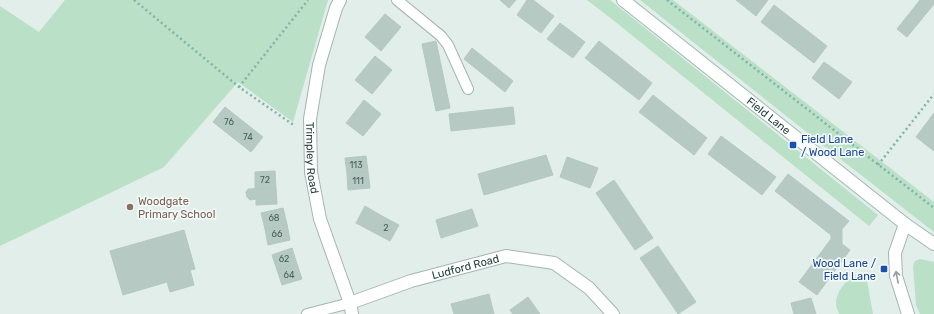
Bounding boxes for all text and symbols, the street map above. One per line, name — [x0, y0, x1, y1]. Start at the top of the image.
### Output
street label: Field Lane — [744, 94, 793, 137]
house number: 76 — [224, 117, 234, 127]
street label: Trimpley Road — [304, 122, 321, 195]
house number: 74 — [243, 132, 253, 142]
place label: Field Lane / Wood Lane — [801, 133, 864, 159]
marker: Field Lane / Wood Lane — [788, 140, 798, 150]
house number: 113 — [349, 160, 363, 170]
house number: 72 — [260, 175, 270, 185]
house number: 111 — [352, 176, 364, 186]
place label: Woodgate Primary School — [138, 195, 215, 221]
marker: Woodgate Primary School — [125, 202, 135, 212]
house number: 68 — [268, 213, 280, 223]
house number: 2 — [383, 223, 389, 233]
house number: 66 — [272, 229, 283, 239]
street label: Ludford Road — [430, 252, 500, 282]
house number: 62 — [279, 254, 289, 264]
place label: Wood Lane / Field Lane — [812, 257, 877, 283]
marker: Wood Lane / Field Lane — [879, 264, 889, 274]
house number: 64 — [283, 270, 295, 280]
one-way arrow — [893, 271, 901, 284]

